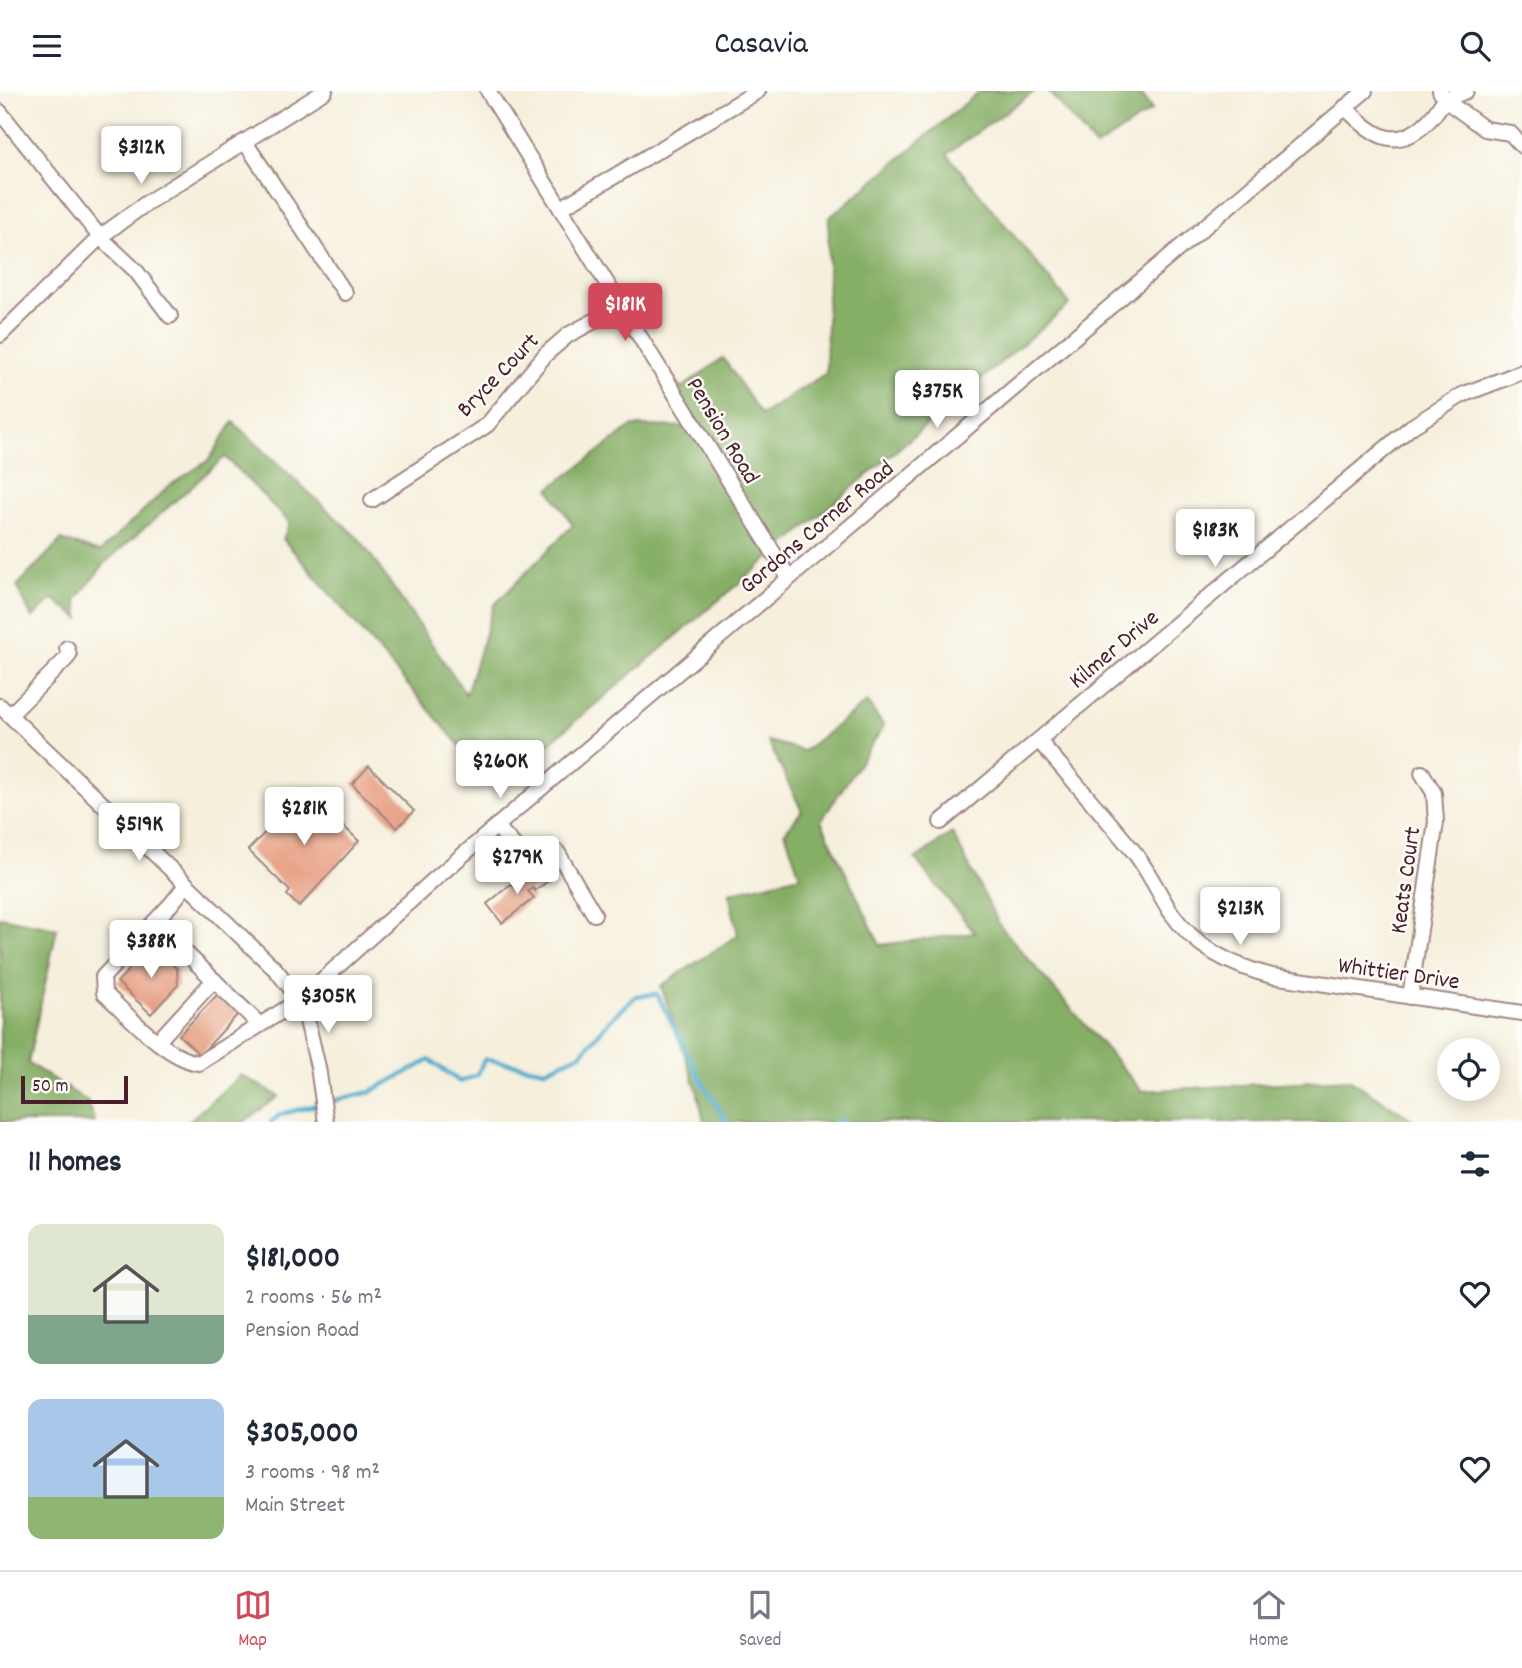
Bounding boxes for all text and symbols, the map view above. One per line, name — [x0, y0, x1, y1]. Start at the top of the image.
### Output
text: Casavia — [714, 23, 808, 69]
icon: menu — [28, 27, 66, 65]
icon: search — [1456, 27, 1494, 65]
pin: $312K — [92, 127, 190, 186]
text: $312K — [117, 132, 165, 165]
pin: $181K — [576, 283, 674, 343]
text: $181K — [604, 289, 646, 322]
street label: Bryce Court — [450, 326, 548, 426]
pin: $375K — [888, 371, 986, 430]
street label: Pension Road — [676, 372, 767, 491]
text: $375K — [911, 376, 963, 409]
street label: Gordons Corner Road — [733, 453, 903, 603]
pin: $183K — [1166, 510, 1264, 569]
text: $183K — [1192, 515, 1238, 548]
street label: Kilmer Drive — [1062, 602, 1168, 698]
pin: $260K — [451, 741, 549, 800]
text: $260K — [472, 746, 528, 779]
pin: $281K — [255, 787, 353, 847]
text: $281K — [281, 793, 327, 826]
pin: $519K — [90, 803, 188, 863]
text: $519K — [115, 809, 163, 842]
street label: Keats Court — [1383, 824, 1431, 936]
pin: $279K — [468, 837, 566, 896]
text: $279K — [491, 842, 543, 875]
pin: $213K — [1191, 887, 1289, 947]
text: $213K — [1216, 893, 1264, 926]
pin: $388K — [102, 921, 200, 980]
text: $388K — [126, 926, 176, 959]
street label: Whittier Drive — [1336, 950, 1462, 1000]
pin: $305K — [279, 975, 377, 1035]
text: $305K — [300, 981, 356, 1014]
map controls — [1437, 1038, 1500, 1101]
button: locate — [1437, 1038, 1500, 1101]
scale bar — [21, 1073, 128, 1105]
text: 50 m — [32, 1074, 69, 1101]
text: 11 homes — [28, 1143, 122, 1186]
icon: filters — [1456, 1145, 1494, 1183]
text: $181,000 — [245, 1239, 340, 1282]
icon: home — [84, 1252, 168, 1336]
icon: heart — [1456, 1275, 1494, 1313]
text: 2 rooms · 56 m² — [245, 1282, 382, 1315]
text: Pension Road — [245, 1315, 359, 1348]
text: $305,000 — [245, 1414, 359, 1457]
icon: home — [84, 1427, 168, 1511]
icon: heart — [1456, 1450, 1494, 1488]
text: 3 rooms · 98 m² — [245, 1457, 380, 1490]
text: Main Street — [245, 1490, 345, 1523]
tab: Map — [234, 1586, 272, 1655]
tab: Saved — [739, 1586, 781, 1655]
tab: Home — [1249, 1586, 1288, 1655]

